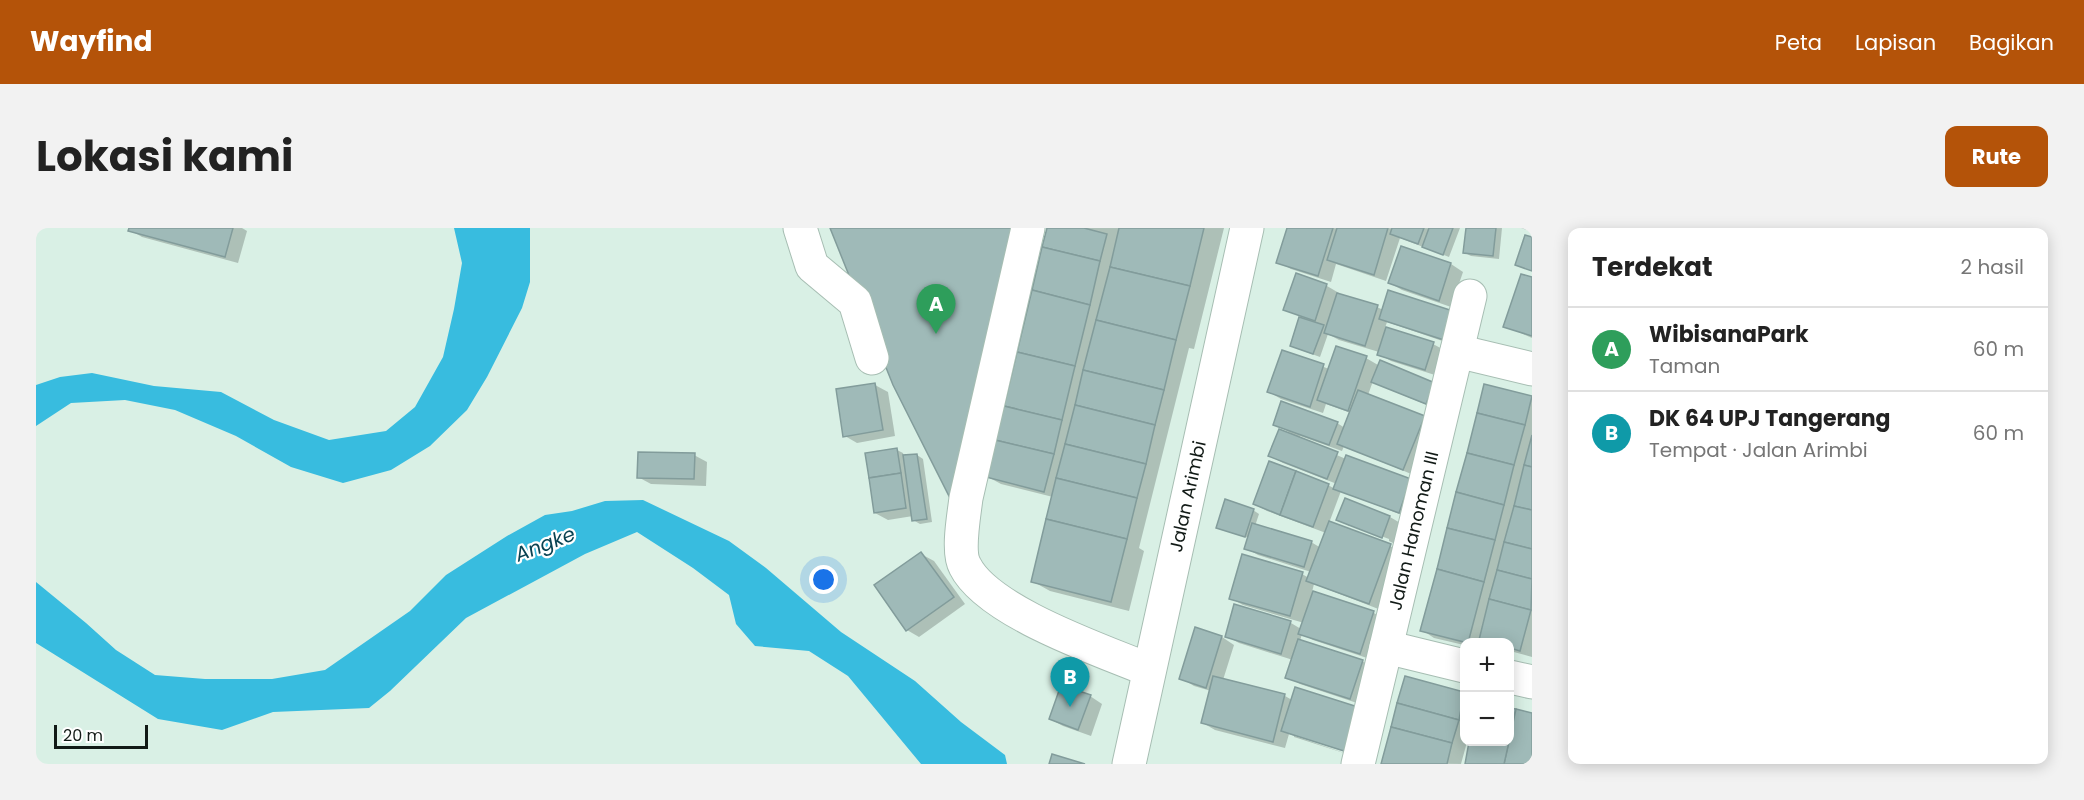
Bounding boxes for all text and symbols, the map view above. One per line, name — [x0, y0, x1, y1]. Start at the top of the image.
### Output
text: Wayfind — [30, 22, 152, 61]
text: Peta — [1775, 28, 1822, 57]
text: Lapisan — [1855, 28, 1936, 57]
text: Bagikan — [1969, 28, 2054, 57]
button: Rute — [1945, 126, 2048, 187]
text: Lokasi kami — [36, 127, 293, 186]
text: Terdekat — [1592, 249, 1712, 285]
text: 2 hasil — [1961, 253, 2024, 281]
pin: A — [916, 285, 956, 334]
text: WibisanaPark — [1649, 319, 1809, 350]
text: A — [1604, 335, 1619, 363]
text: 60 m — [1973, 335, 2024, 363]
text: Taman — [1649, 352, 1720, 380]
text: DK 64 UPJ Tangerang — [1649, 403, 1891, 434]
text: B — [1605, 419, 1618, 447]
text: 60 m — [1973, 419, 2024, 447]
text: Tempat · Jalan Arimbi — [1649, 436, 1868, 464]
street label: Jalan Arimbi — [1163, 438, 1212, 554]
street label: Jalan Hanoman III — [1382, 448, 1444, 613]
water label: Angke — [510, 520, 579, 569]
your location — [809, 565, 838, 594]
map controls — [1460, 638, 1514, 746]
button: + — [1460, 638, 1514, 692]
pin: B — [1050, 658, 1090, 707]
button: − — [1460, 692, 1514, 746]
scale bar — [54, 722, 148, 750]
text: 20 m — [63, 724, 103, 747]

